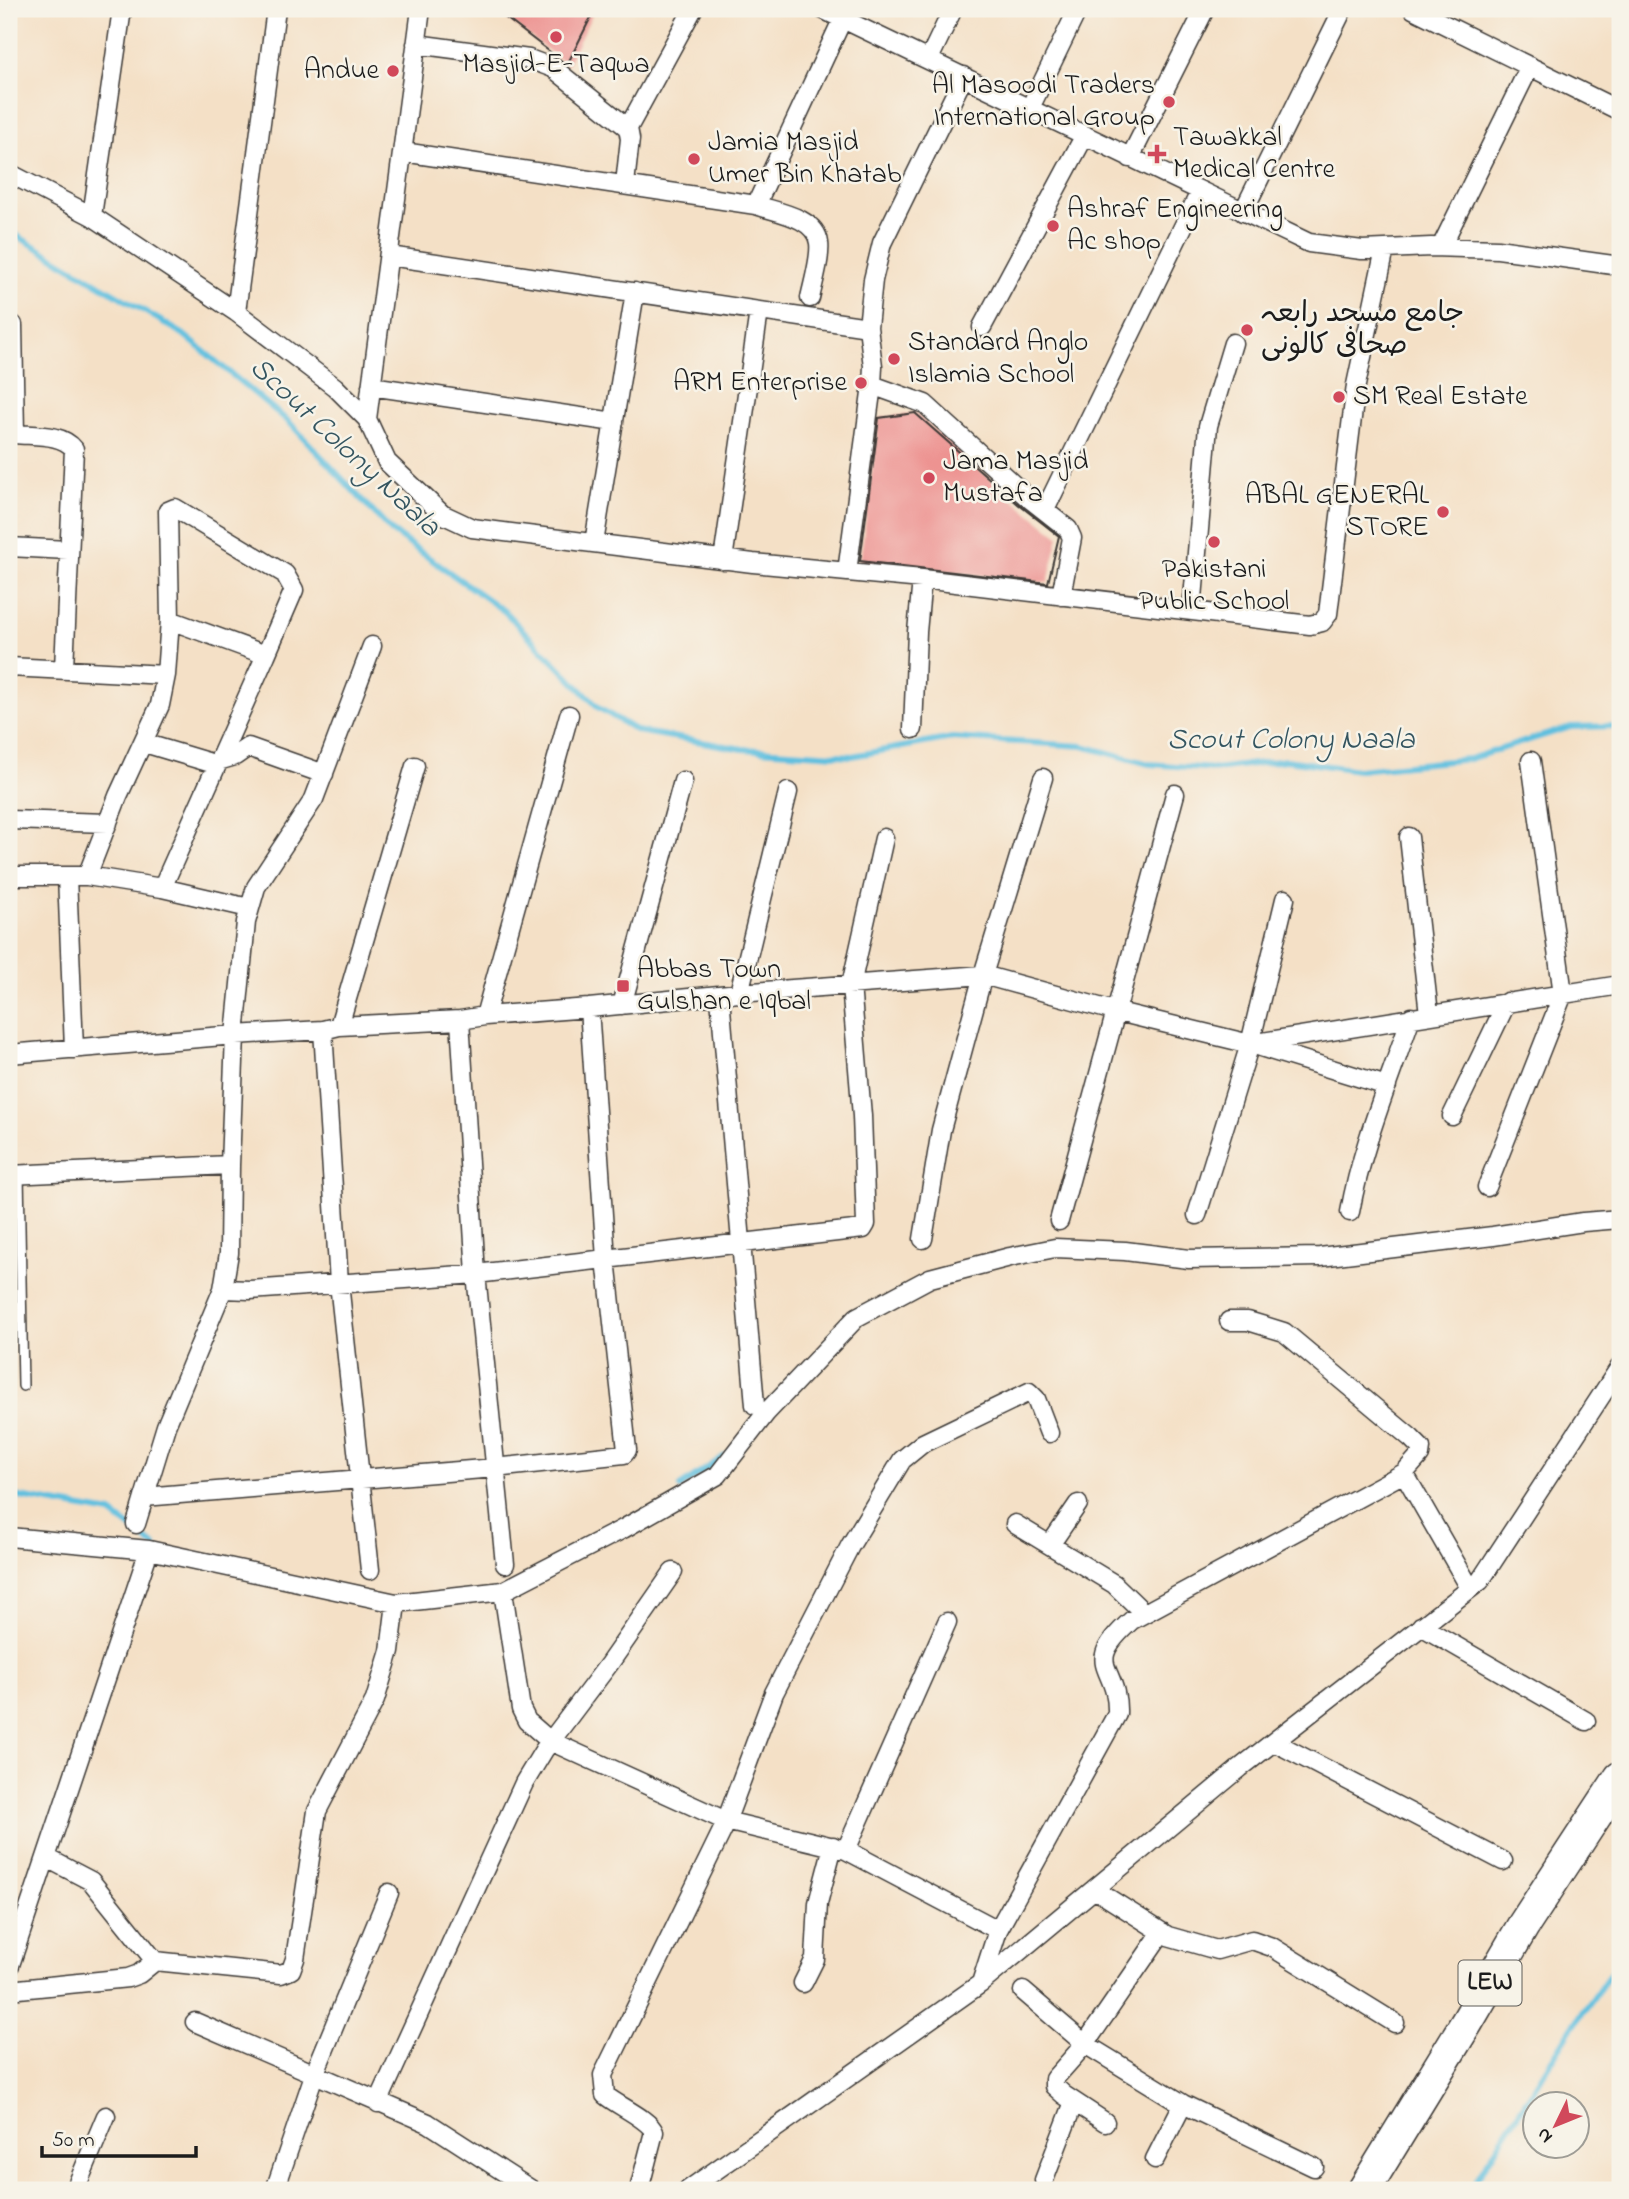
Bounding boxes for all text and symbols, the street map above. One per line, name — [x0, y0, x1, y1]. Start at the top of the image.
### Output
marker: Masjid-E-Taqwa — [548, 29, 564, 45]
place label: Masjid-E-Taqwa — [462, 45, 650, 86]
place label: Andue — [304, 51, 379, 92]
marker: Andue — [385, 63, 401, 79]
place label: Al Masoodi Traders International Group — [932, 66, 1155, 139]
marker: Al Masoodi Traders International Group — [1161, 94, 1177, 110]
place label: Tawakkal Medical Centre — [1173, 118, 1335, 191]
place label: Jamia Masjid Umer Bin Khatab — [708, 123, 902, 196]
marker: Tawakkal Medical Centre — [1147, 144, 1167, 164]
marker: Jamia Masjid Umer Bin Khatab — [686, 151, 702, 167]
place label: Ashraf Engineering Ac shop — [1067, 190, 1283, 263]
marker: Ashraf Engineering Ac shop — [1045, 218, 1061, 234]
place label: جامع مسجد رابعہ صحافی کالونی — [1261, 294, 1464, 367]
marker: جامع مسجد رابعہ صحافی کالونی — [1239, 322, 1255, 338]
place label: Standard Anglo Islamia School — [908, 323, 1088, 396]
water label: Scout Colony Naala — [238, 348, 450, 549]
marker: Standard Anglo Islamia School — [886, 351, 902, 367]
place label: ARM Enterprise — [673, 363, 847, 404]
marker: ARM Enterprise — [853, 375, 869, 391]
place label: SM Real Estate — [1353, 377, 1528, 418]
marker: SM Real Estate — [1331, 389, 1347, 405]
place label: Jama Masjid Mustafa — [943, 442, 1089, 515]
marker: Jama Masjid Mustafa — [921, 470, 937, 486]
place label: ABAL GENERAL STORE — [1245, 476, 1430, 549]
marker: ABAL GENERAL STORE — [1435, 504, 1451, 520]
marker: Pakistani Public School — [1206, 534, 1222, 550]
place label: Pakistani Public School — [1139, 550, 1289, 623]
water label: Scout Colony Naala — [1167, 719, 1416, 763]
place label: Abbas Town Gulshan e Iqbal — [637, 950, 811, 1023]
marker: Abbas Town Gulshan e Iqbal — [615, 978, 631, 994]
road number: LEW — [1458, 1960, 1522, 2006]
north arrow — [1520, 2090, 1590, 2160]
scale bar — [42, 2115, 196, 2159]
text: N — [1531, 2121, 1560, 2149]
text: 50 m — [52, 2126, 95, 2156]

